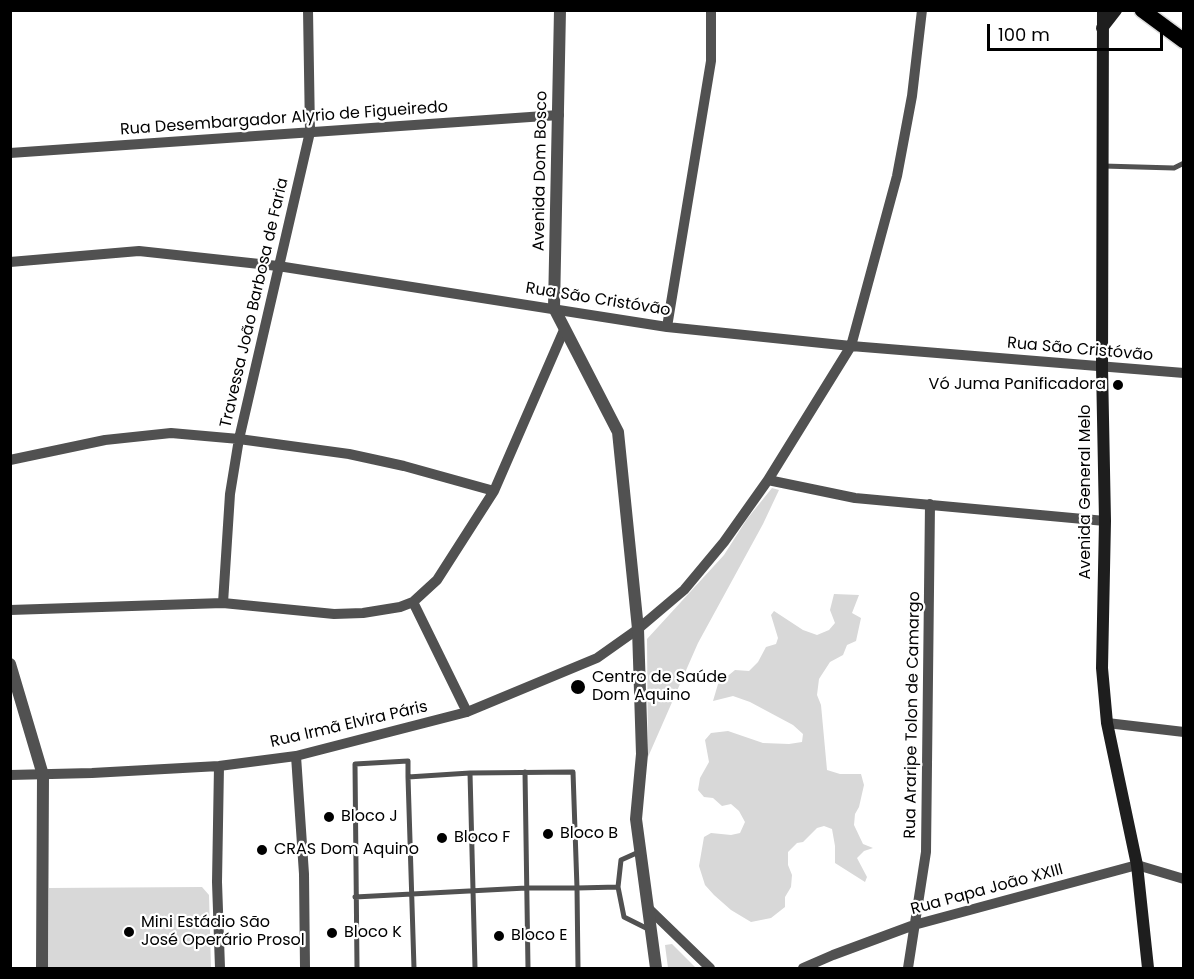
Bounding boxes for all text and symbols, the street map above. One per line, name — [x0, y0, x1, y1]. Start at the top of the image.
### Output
scale bar — [990, 12, 1166, 50]
text: 100 m — [998, 22, 1050, 47]
street label: Avenida Dom Bosco — [530, 91, 552, 251]
street label: Rua Desembargador Alyrio de Figueiredo — [119, 98, 449, 140]
street label: Travessa João Barbosa de Faria — [217, 176, 293, 430]
street label: Rua São Cristóvão — [524, 279, 672, 321]
street label: Rua São Cristóvão — [1006, 334, 1154, 366]
place label: Vó Juma Panificadora — [929, 375, 1106, 395]
marker: Vó Juma Panificadora — [1111, 378, 1125, 392]
street label: Avenida General Melo — [1076, 404, 1096, 580]
street label: Rua Araripe Tolon de Camargo — [901, 591, 925, 839]
place label: Centro de Saúde Dom Aquino — [592, 668, 727, 706]
marker: Centro de Saúde Dom Aquino — [569, 678, 587, 696]
street label: Rua Irmã Elvira Páris — [268, 698, 430, 752]
place label: Bloco J — [341, 807, 398, 827]
marker: Bloco J — [322, 810, 336, 824]
place label: Bloco B — [560, 824, 618, 844]
marker: Bloco B — [541, 827, 555, 841]
place label: Bloco F — [454, 828, 510, 848]
marker: Bloco F — [435, 831, 449, 845]
place label: CRAS Dom Aquino — [274, 840, 419, 860]
marker: CRAS Dom Aquino — [255, 843, 269, 857]
street label: Rua Papa João XXIII — [909, 860, 1065, 920]
place label: Mini Estádio São José Operário Prosol — [141, 913, 305, 951]
place label: Bloco K — [344, 923, 402, 943]
marker: Mini Estádio São José Operário Prosol — [122, 925, 136, 939]
marker: Bloco K — [325, 926, 339, 940]
place label: Bloco E — [511, 926, 567, 946]
marker: Bloco E — [492, 929, 506, 943]

